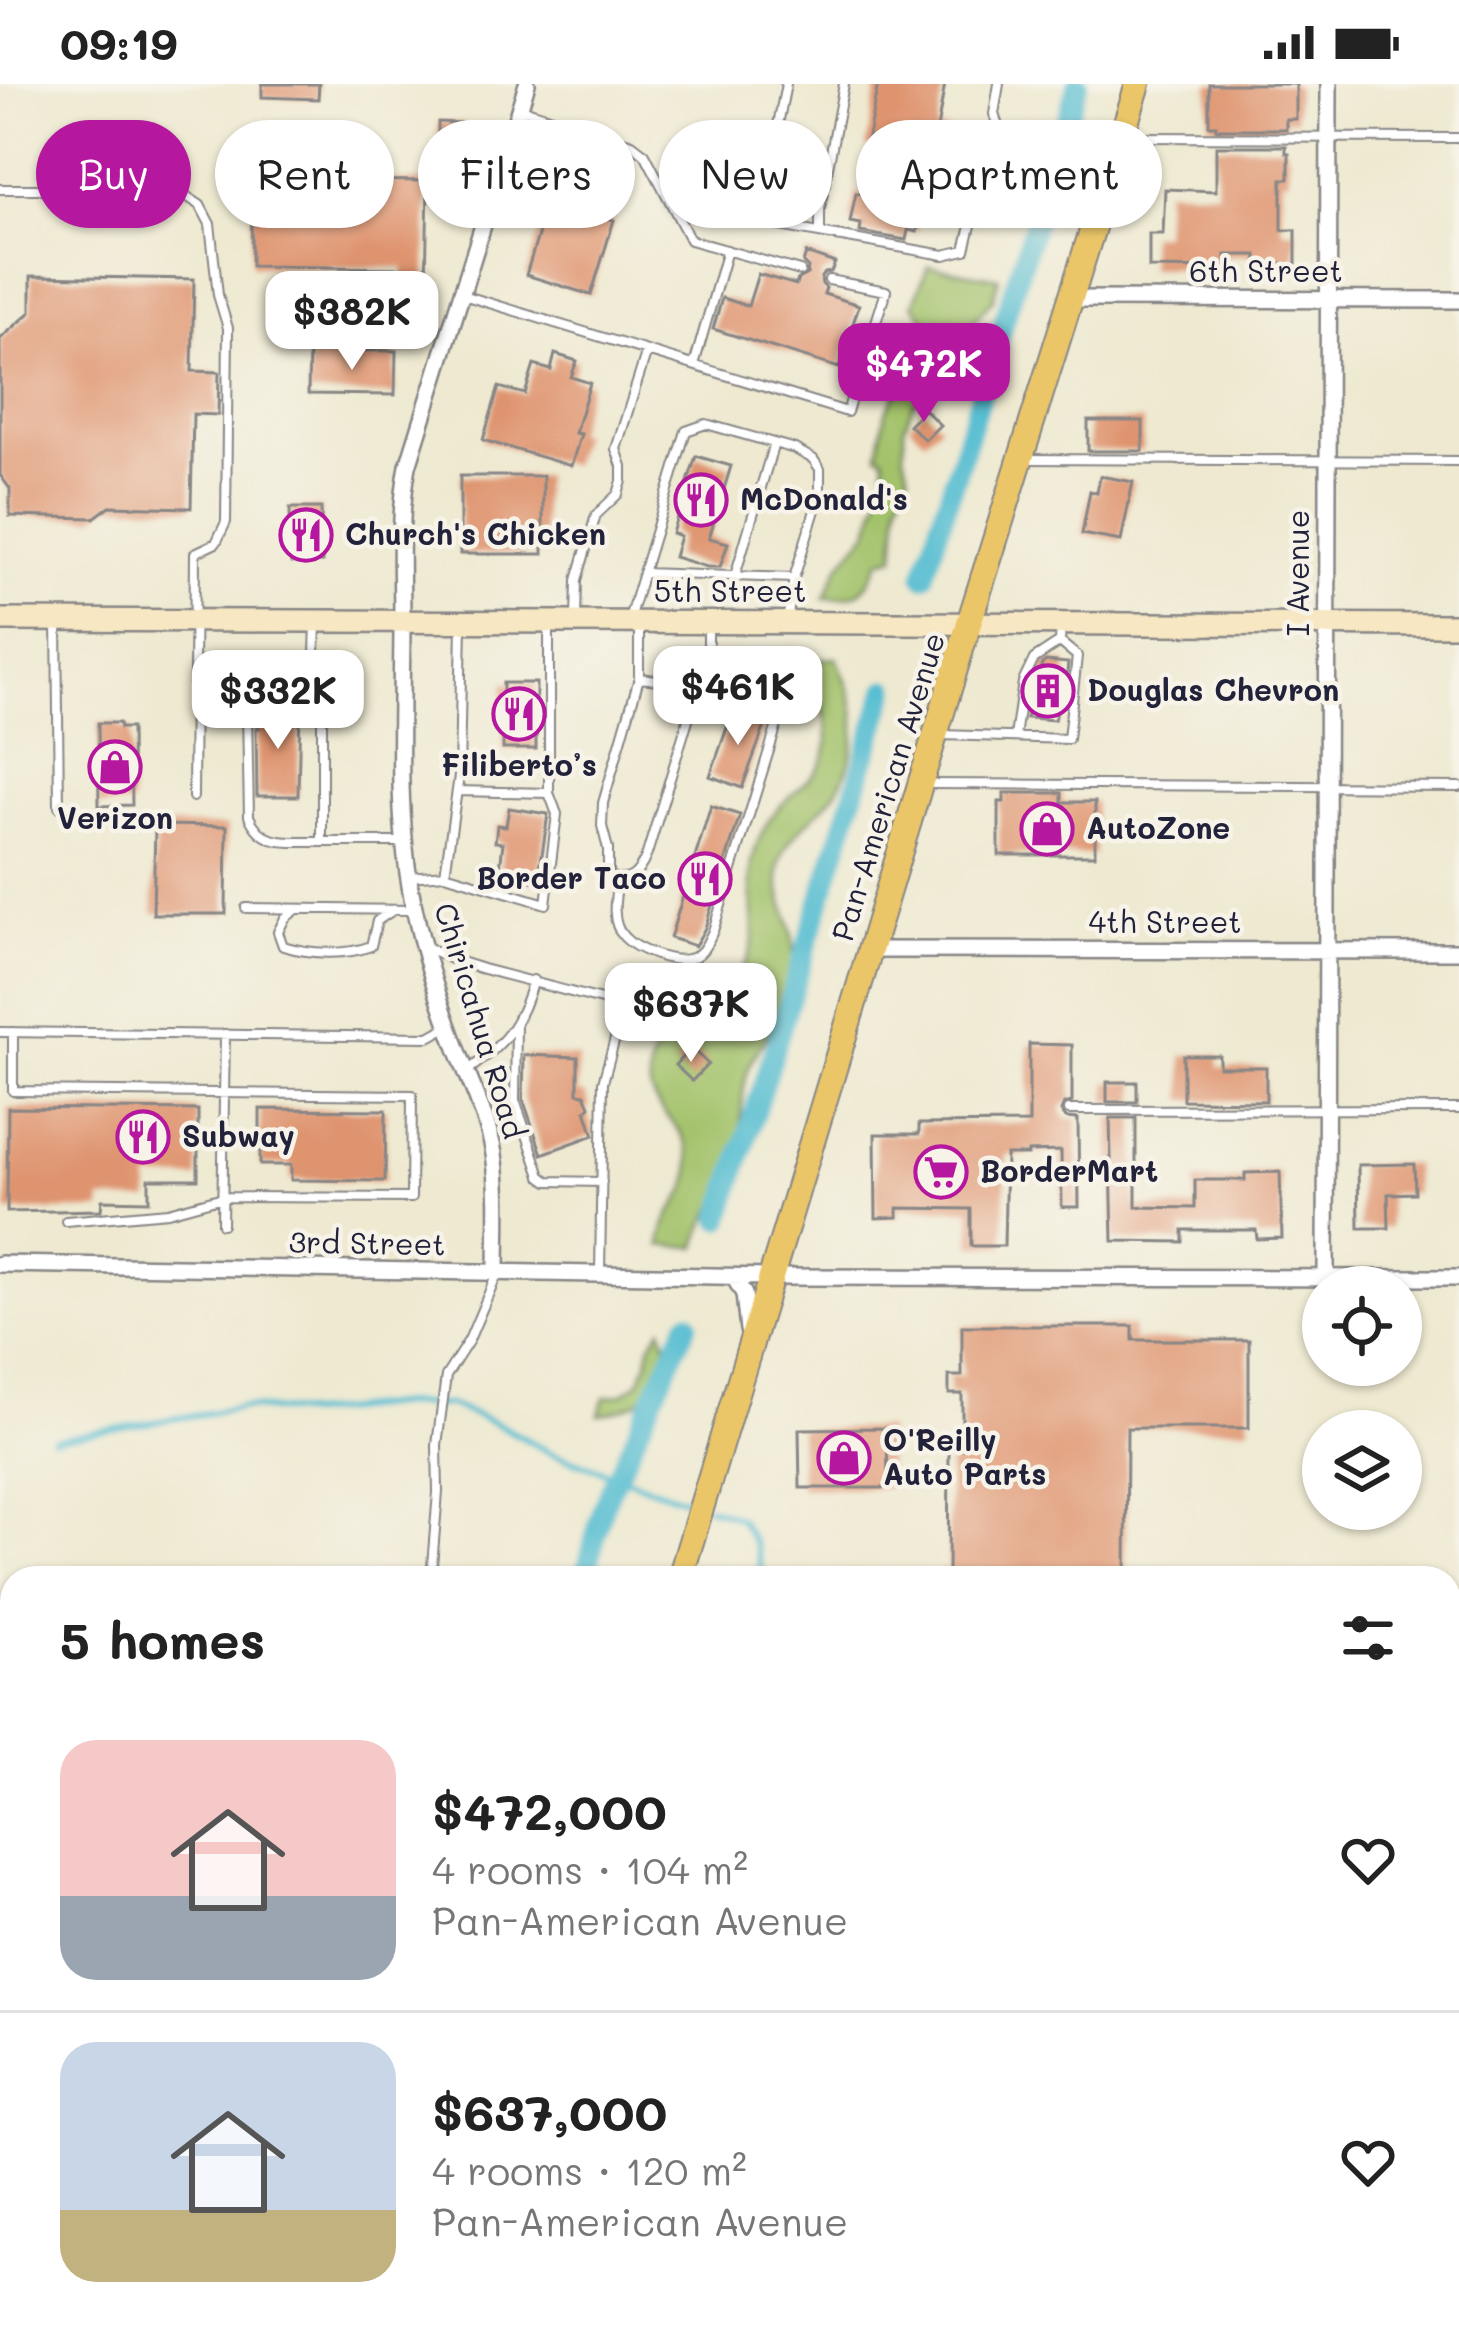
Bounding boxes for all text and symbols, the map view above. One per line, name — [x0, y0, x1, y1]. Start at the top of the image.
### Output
text: 09:19 — [60, 13, 177, 71]
chip: Buy — [36, 120, 191, 228]
chip: Rent — [215, 120, 394, 228]
chip: Filters — [418, 120, 635, 228]
chip: New — [659, 120, 832, 228]
chip: Apartment — [856, 120, 1162, 228]
street label: 6th Street — [1189, 250, 1343, 290]
pin: $382K — [268, 271, 436, 373]
text: $382K — [292, 284, 412, 335]
pin: $472K — [840, 323, 1008, 425]
text: $472K — [865, 336, 983, 387]
restaurant icon: McDonald's — [673, 472, 729, 528]
place label: McDonald's — [740, 478, 908, 518]
restaurant icon: Church's Chicken — [278, 507, 334, 563]
street label: I Avenue — [1277, 510, 1317, 636]
place label: Church's Chicken — [345, 513, 606, 553]
street label: 5th Street — [654, 570, 806, 610]
street label: Pan-American Avenue — [821, 627, 953, 945]
pin: $461K — [654, 646, 822, 748]
pin: $332K — [194, 650, 362, 752]
text: $461K — [680, 659, 796, 710]
text: $332K — [219, 663, 337, 714]
building icon: Douglas Chevron — [1020, 663, 1076, 719]
place label: Douglas Chevron — [1087, 669, 1339, 709]
restaurant icon: Filiberto’s — [491, 686, 547, 742]
shop icon: Verizon — [87, 739, 143, 795]
place label: Filiberto’s — [441, 744, 597, 784]
place label: Verizon — [57, 797, 173, 837]
shop icon: AutoZone — [1019, 801, 1075, 857]
place label: AutoZone — [1086, 807, 1230, 847]
restaurant icon: Border Taco — [677, 851, 733, 907]
place label: Border Taco — [476, 857, 666, 897]
street label: Chiricahua Road — [426, 898, 536, 1143]
street label: 4th Street — [1089, 901, 1241, 941]
pin: $637K — [607, 963, 775, 1065]
text: $637K — [632, 976, 750, 1027]
restaurant icon: Subway — [115, 1109, 171, 1165]
place label: Subway — [182, 1115, 295, 1155]
supermarket icon: BorderMart — [913, 1144, 969, 1200]
place label: BorderMart — [980, 1150, 1158, 1190]
street label: 3rd Street — [288, 1221, 446, 1263]
map controls — [1302, 1266, 1422, 1530]
button: locate — [1302, 1266, 1422, 1386]
button: layers — [1302, 1410, 1422, 1530]
place label: O'Reilly Auto Parts — [883, 1419, 1046, 1493]
shop icon: O'Reilly Auto Parts — [816, 1430, 872, 1486]
text: 5 homes — [60, 1605, 265, 1672]
icon: filters — [1335, 1605, 1401, 1671]
text: $472,000 — [432, 1776, 667, 1843]
icon: home — [156, 1788, 300, 1932]
icon: heart — [1335, 1827, 1401, 1893]
text: 4 rooms · 104 m² — [432, 1843, 748, 1894]
text: Pan-American Avenue — [432, 1894, 848, 1945]
text: $637,000 — [432, 2077, 667, 2144]
icon: home — [156, 2090, 300, 2234]
icon: heart — [1335, 2129, 1401, 2195]
text: 4 rooms · 120 m² — [432, 2144, 747, 2195]
text: Pan-American Avenue — [432, 2195, 848, 2246]

